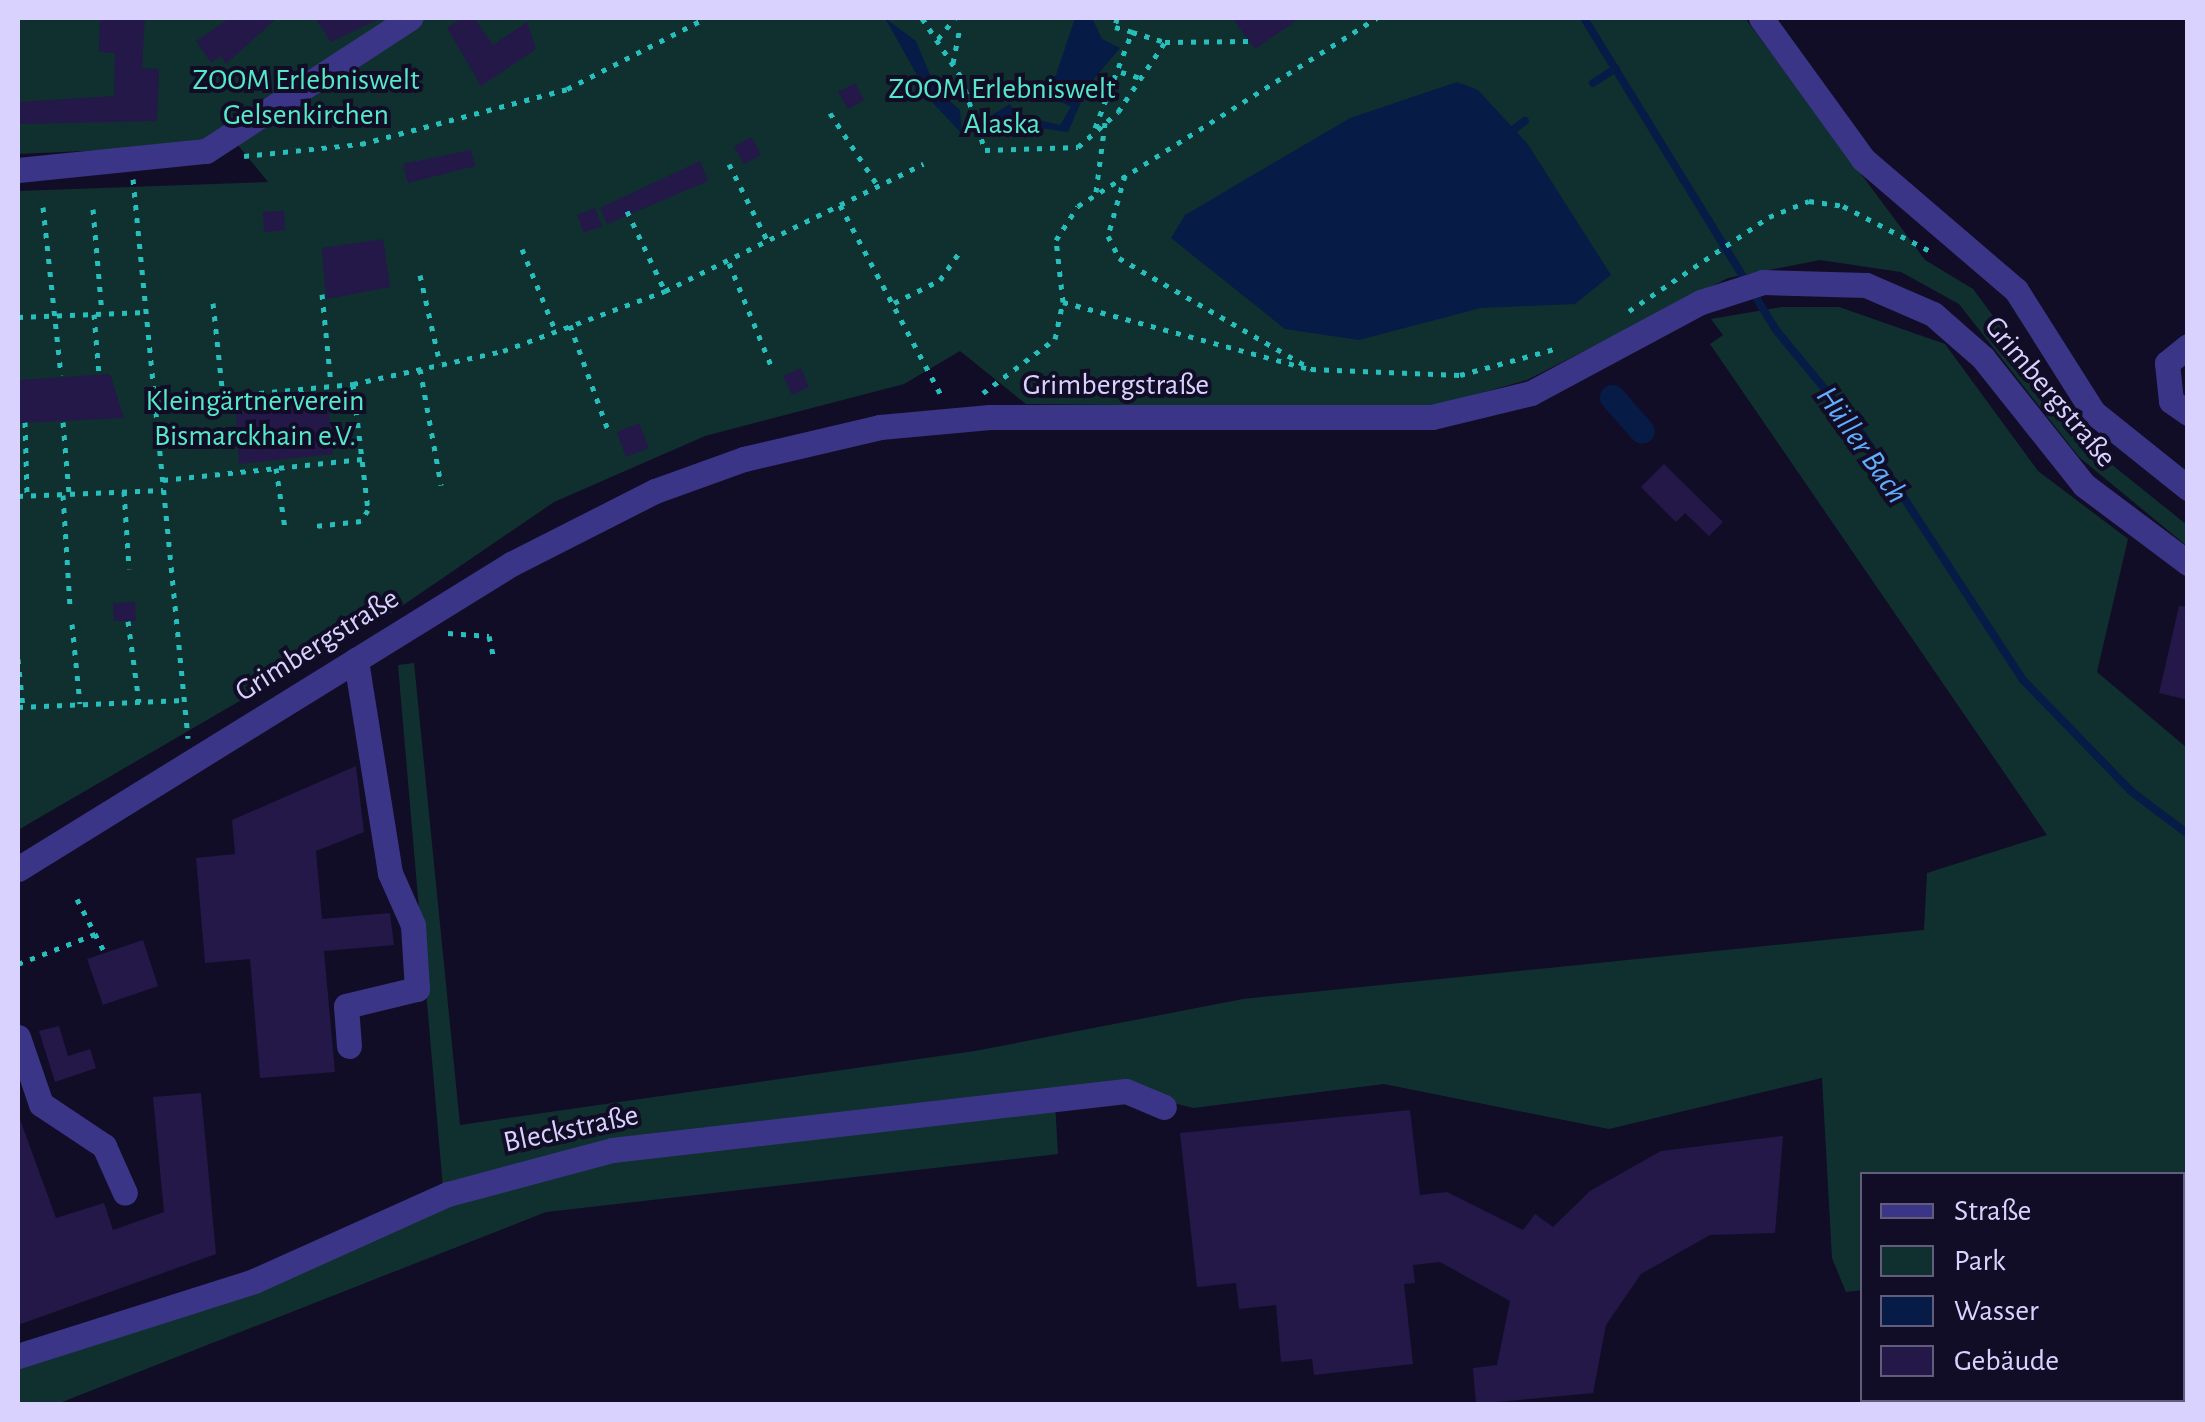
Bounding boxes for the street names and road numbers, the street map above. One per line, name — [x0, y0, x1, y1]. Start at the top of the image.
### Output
street label: Grimbergstraße — [1976, 309, 2124, 475]
street label: Grimbergstraße — [1023, 367, 1209, 403]
street label: Grimbergstraße — [228, 580, 406, 710]
street label: Bleckstraße — [500, 1097, 642, 1161]

